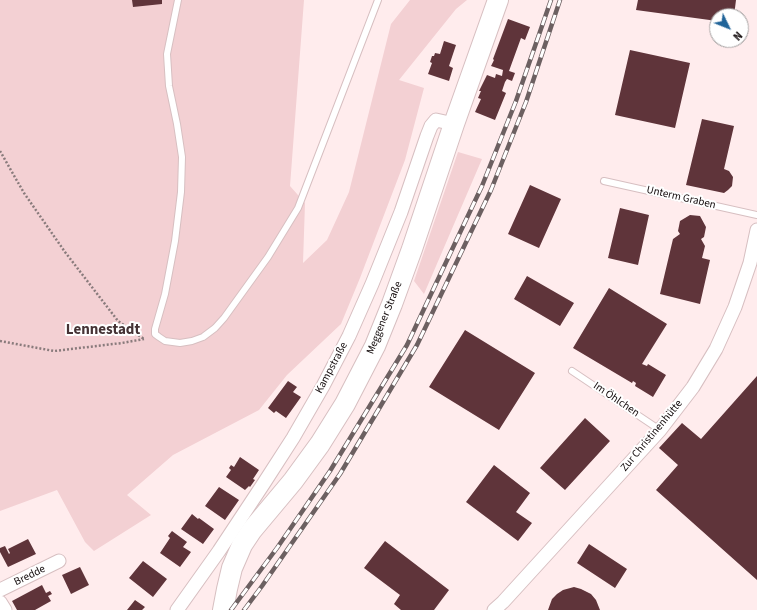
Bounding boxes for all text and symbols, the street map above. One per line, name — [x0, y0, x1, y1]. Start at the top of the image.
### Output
north arrow — [709, 8, 749, 48]
text: N — [729, 28, 745, 44]
street label: Unterm Graben — [645, 184, 717, 212]
street label: Meggener Straße — [364, 280, 406, 356]
district label: Lennestadt — [66, 322, 140, 340]
street label: Kampstraße — [313, 340, 351, 396]
street label: Im Öhlchen — [590, 380, 642, 420]
street label: Zur Christinenhütte — [618, 398, 686, 474]
street label: Bredde — [12, 563, 48, 589]

